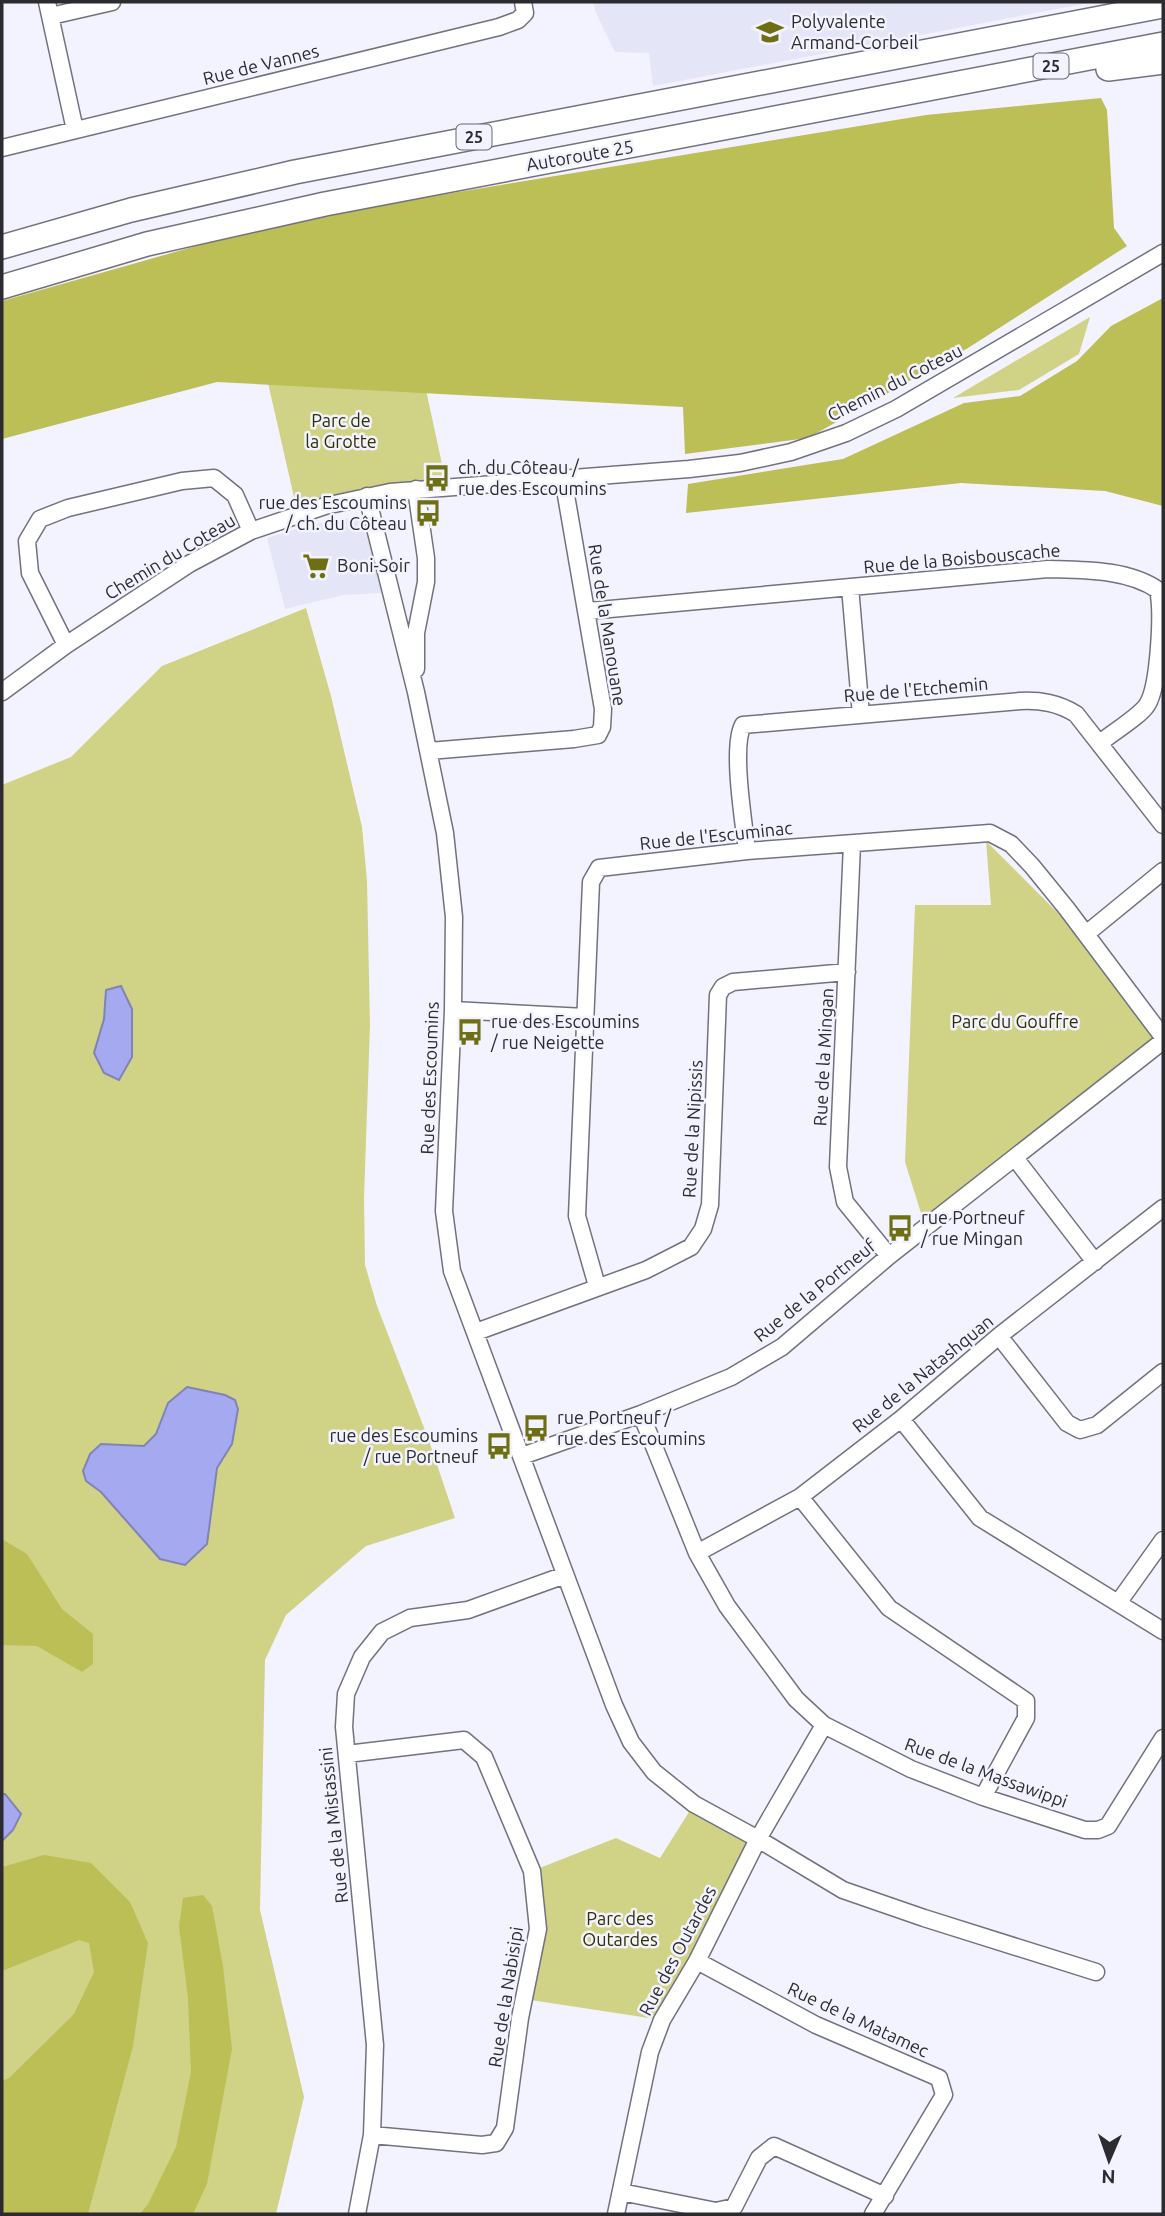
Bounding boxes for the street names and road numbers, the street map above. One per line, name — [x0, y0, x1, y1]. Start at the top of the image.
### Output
street label: Rue de Vannes — [201, 40, 321, 88]
road number: 25 — [1034, 54, 1068, 78]
road number: 25 — [456, 125, 491, 150]
street label: Autoroute 25 — [525, 136, 635, 174]
street label: Chemin du Coteau — [824, 339, 965, 425]
street label: Chemin du Coteau — [101, 509, 238, 603]
street label: Rue de la Boisbouscache — [863, 539, 1061, 577]
street label: Rue de la Manouane — [585, 542, 631, 707]
street label: Rue de l'Etchemin — [843, 673, 989, 705]
street label: Rue de l'Escuminac — [638, 817, 793, 853]
street label: Rue de la Mingan — [809, 987, 837, 1127]
street label: Rue des Escoumins — [416, 1001, 442, 1155]
street label: Rue de la Nipissis — [678, 1059, 706, 1198]
street label: Rue de la Portneuf — [750, 1235, 879, 1345]
street label: Rue de la Natashquan — [848, 1310, 997, 1436]
street label: Rue de la Massawippi — [902, 1733, 1070, 1811]
street label: Rue de la Mistassini — [315, 1746, 351, 1904]
street label: Rue des Outardes — [635, 1882, 720, 2019]
street label: Rue de la Nabisipi — [484, 1925, 526, 2069]
street label: Rue de la Matamec — [785, 1978, 932, 2061]

